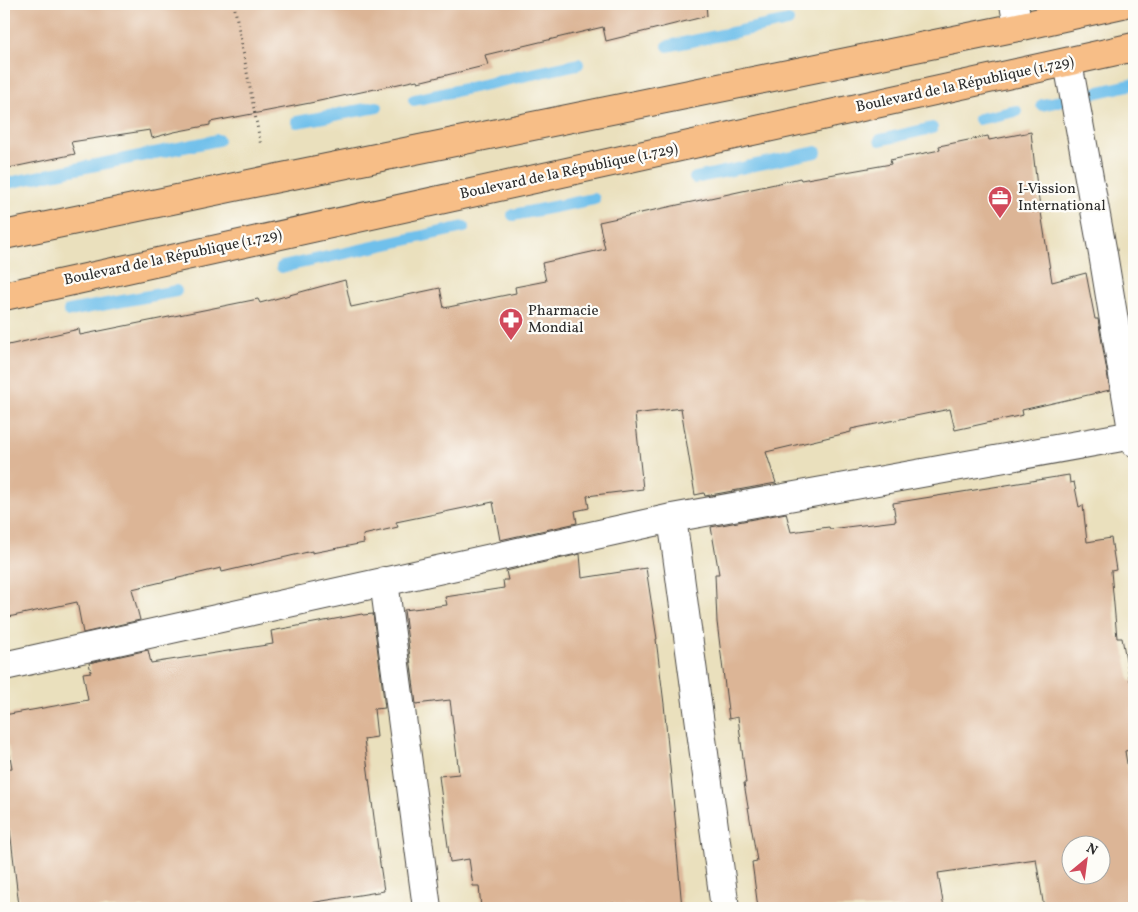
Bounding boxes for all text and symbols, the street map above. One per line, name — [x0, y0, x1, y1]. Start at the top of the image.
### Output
street label: Boulevard de la République (1.729) — [854, 52, 1076, 118]
street label: Boulevard de la République (1.729) — [458, 139, 680, 205]
place label: I-Vission International — [1018, 179, 1106, 217]
office icon: I-Vission International — [987, 185, 1013, 219]
street label: Boulevard de la République (1.729) — [62, 225, 284, 291]
place label: Pharmacie Mondial — [528, 301, 599, 339]
pharmacy icon: Pharmacie Mondial — [498, 307, 524, 341]
north arrow — [1060, 834, 1110, 884]
text: N — [1083, 839, 1101, 861]

